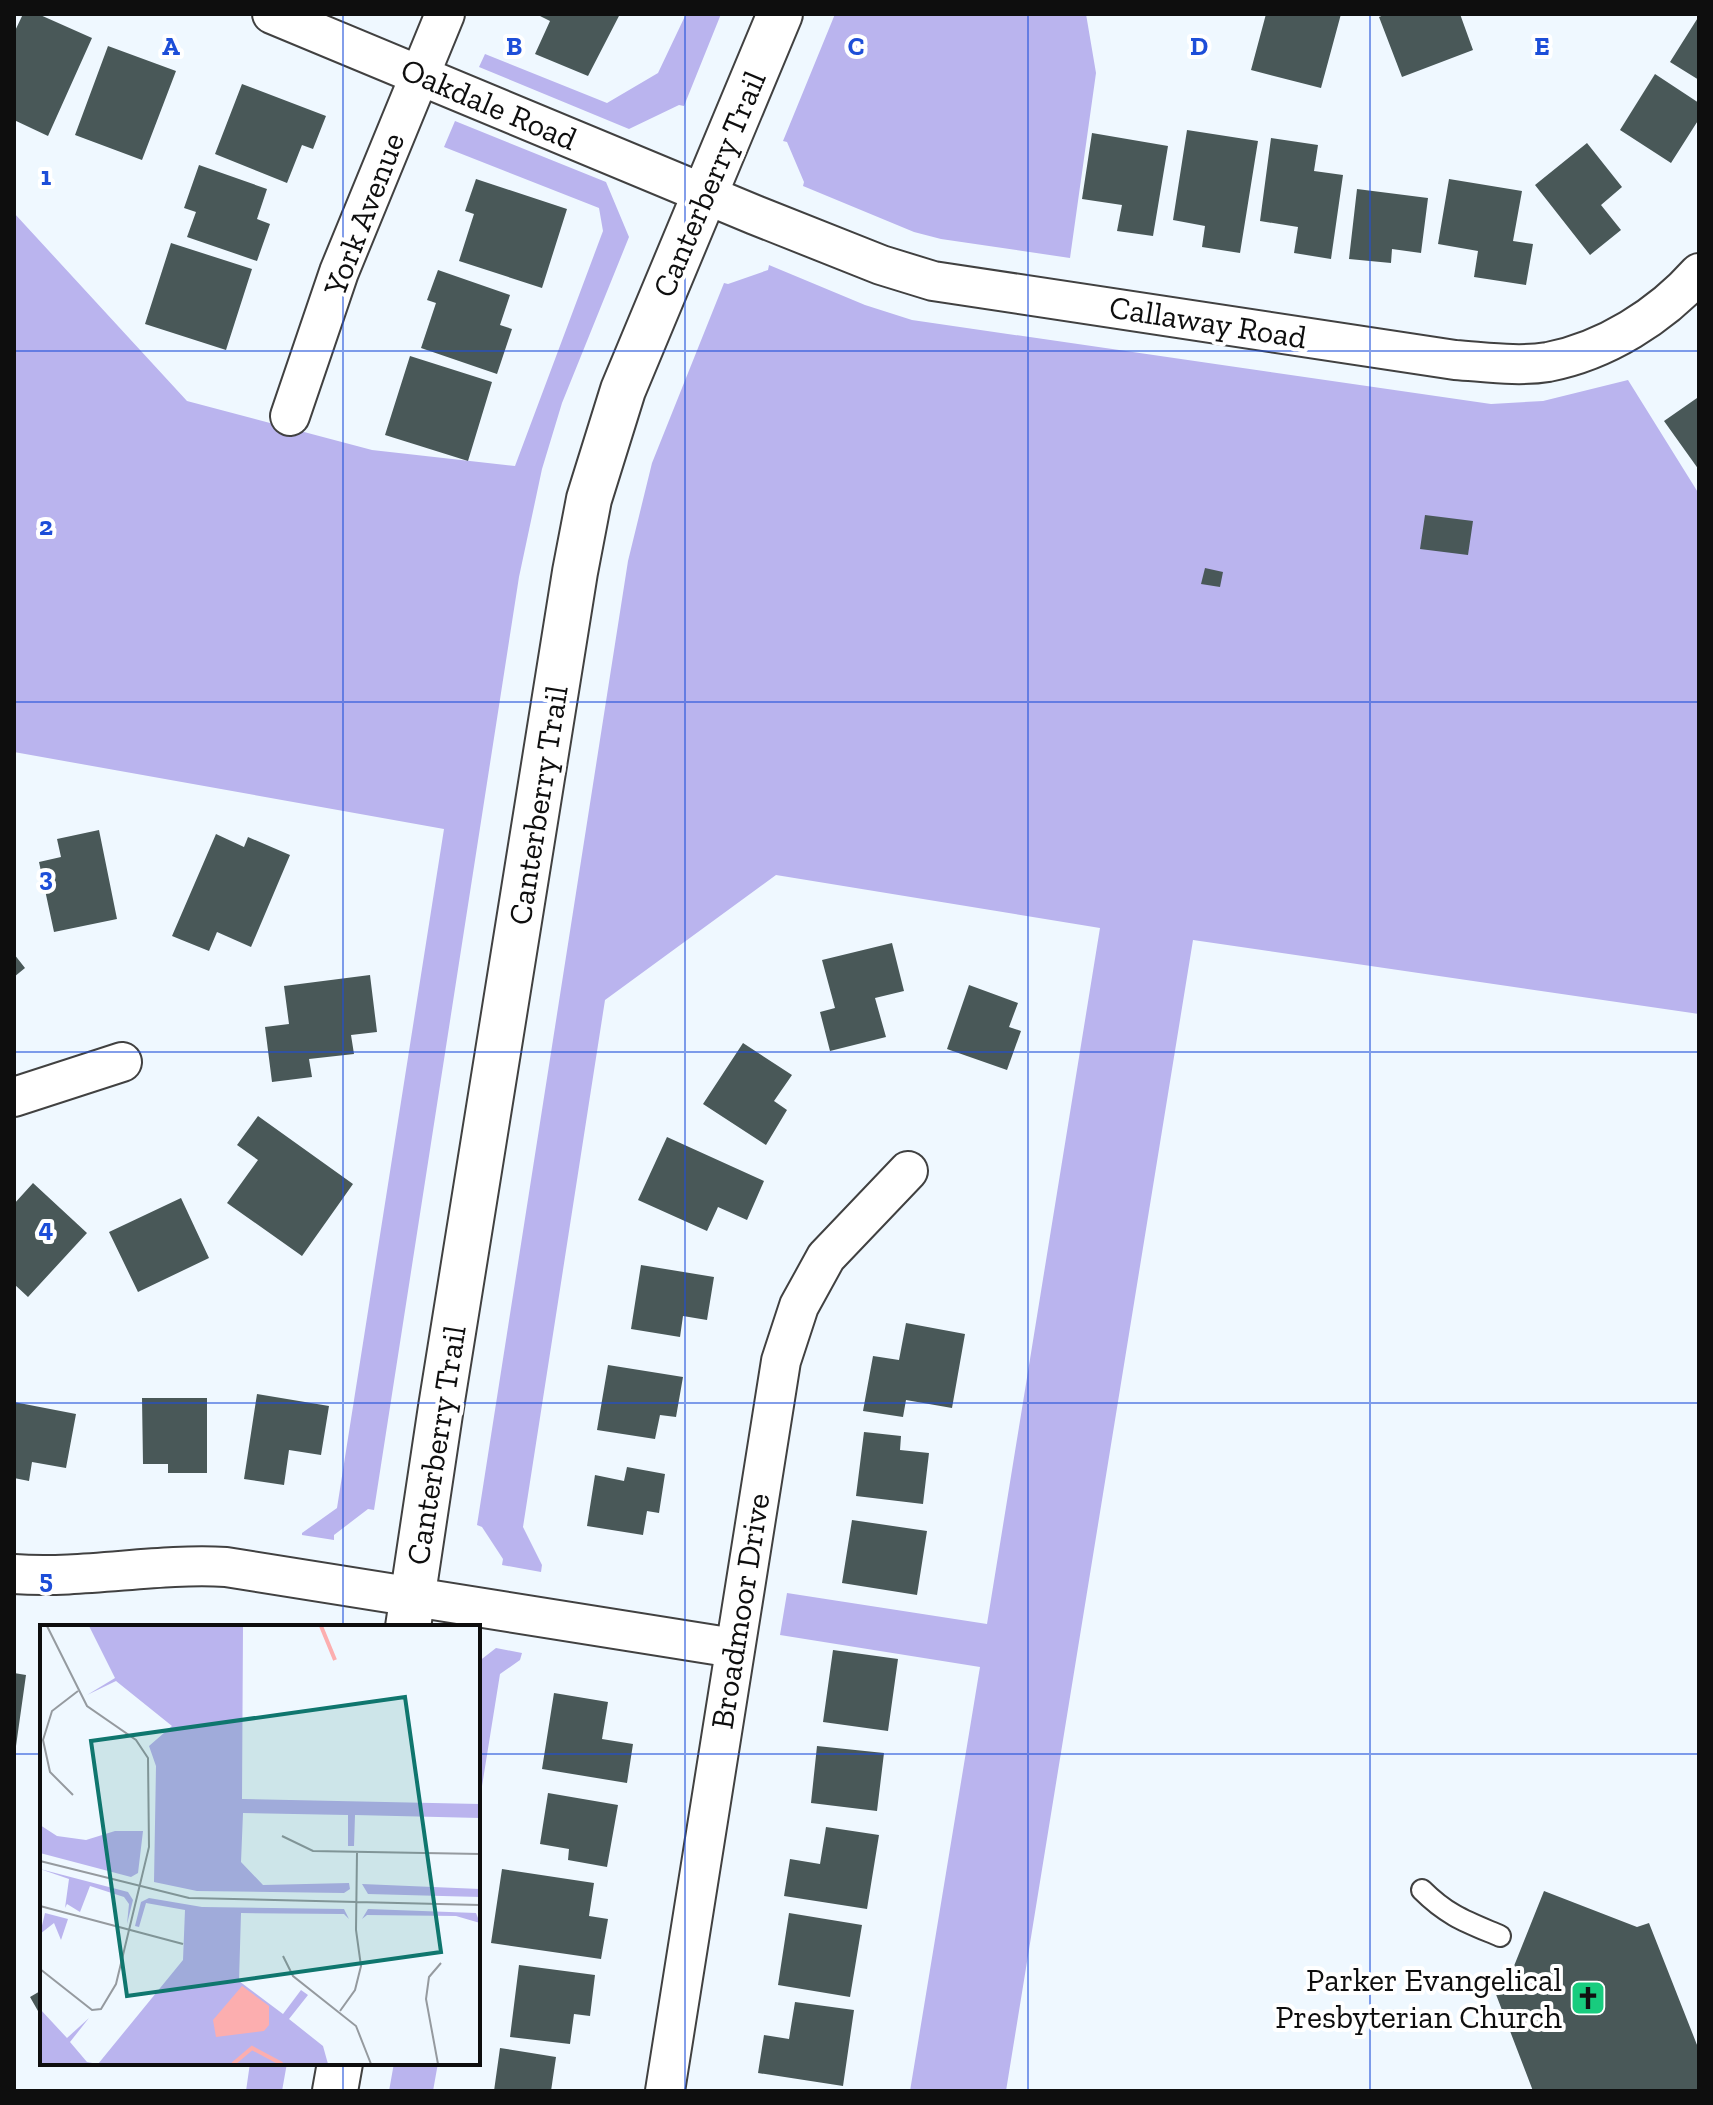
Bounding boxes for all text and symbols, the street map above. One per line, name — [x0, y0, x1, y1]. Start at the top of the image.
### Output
text: A — [162, 30, 180, 62]
text: B — [506, 30, 522, 62]
text: C — [848, 30, 864, 62]
text: D — [1190, 30, 1208, 62]
text: E — [1534, 30, 1550, 62]
street label: Oakdale Road — [395, 50, 583, 158]
street label: Canterberry Trail — [644, 65, 774, 303]
street label: York Avenue — [315, 127, 412, 302]
text: 1 — [41, 160, 52, 192]
street label: Callaway Road — [1107, 288, 1310, 356]
text: 2 — [39, 510, 53, 542]
street label: Canterberry Trail — [500, 683, 576, 927]
text: 3 — [39, 861, 53, 893]
text: 4 — [39, 1212, 54, 1244]
street label: Canterberry Trail — [398, 1323, 474, 1567]
street label: Broadmoor Drive — [703, 1490, 777, 1732]
text: 5 — [39, 1563, 53, 1595]
inset map — [40, 1625, 480, 2065]
place label: Parker Evangelical Presbyterian Church — [1275, 1961, 1562, 2036]
church icon: Parker Evangelical Presbyterian Church — [1569, 1979, 1607, 2017]

